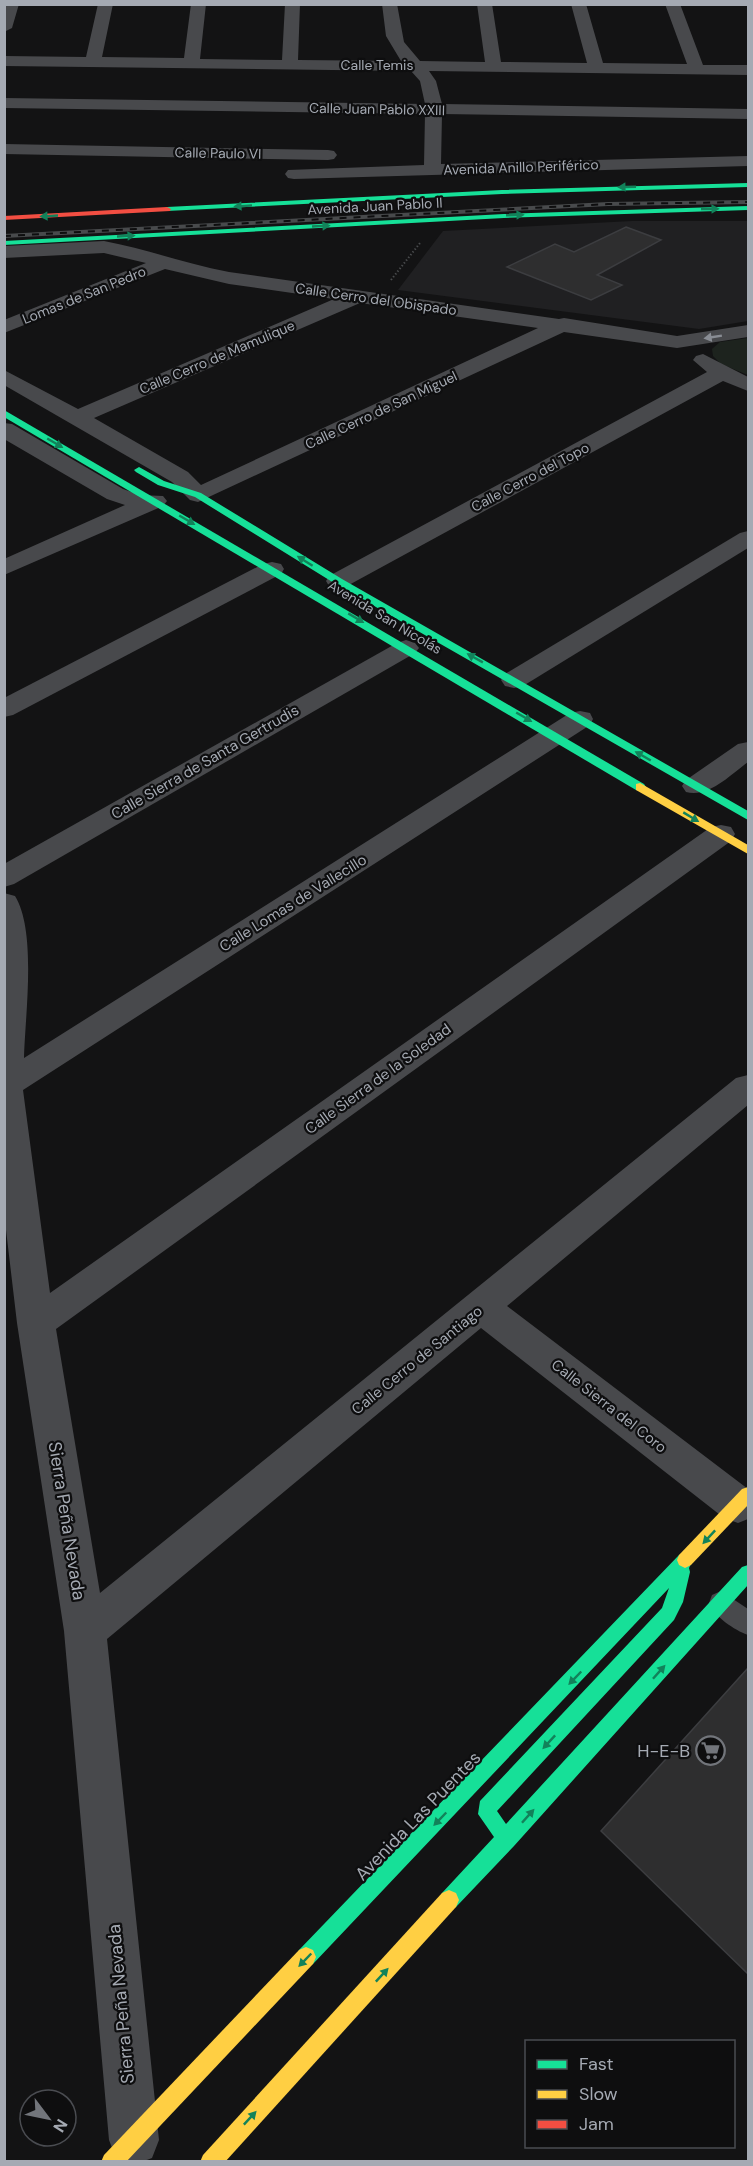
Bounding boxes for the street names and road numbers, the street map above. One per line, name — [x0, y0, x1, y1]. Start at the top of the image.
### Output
street label: Calle Temis — [341, 56, 413, 74]
street label: Calle Juan Pablo XXIII — [309, 99, 445, 119]
street label: Calle Paulo VI — [174, 143, 262, 163]
street label: Avenida Anillo Periférico — [443, 155, 599, 179]
street label: Avenida Juan Pablo II — [307, 193, 443, 219]
street label: Lomas de San Pedro — [20, 262, 148, 328]
street label: Calle Cerro del Obispado — [294, 279, 458, 319]
street label: Calle Cerro de Mamulique — [136, 316, 298, 398]
street label: Calle Cerro de San Miguel — [302, 367, 460, 453]
street label: Calle Cerro del Topo — [468, 438, 592, 516]
street label: Avenida San Nicolás — [325, 576, 445, 658]
street label: Calle Sierra de Santa Gertrudis — [108, 700, 302, 824]
street label: Calle Lomas de Vallecillo — [216, 849, 370, 956]
street label: Calle Sierra de la Soledad — [301, 1019, 455, 1139]
street label: Calle Cerro de Santiago — [347, 1301, 487, 1419]
street label: Calle Sierra del Coro — [547, 1355, 671, 1457]
street label: Sierra Peña Nevada — [43, 1440, 91, 1602]
street label: Avenida Las Puentes — [350, 1746, 486, 1886]
street label: Sierra Peña Nevada — [102, 1923, 140, 2085]

